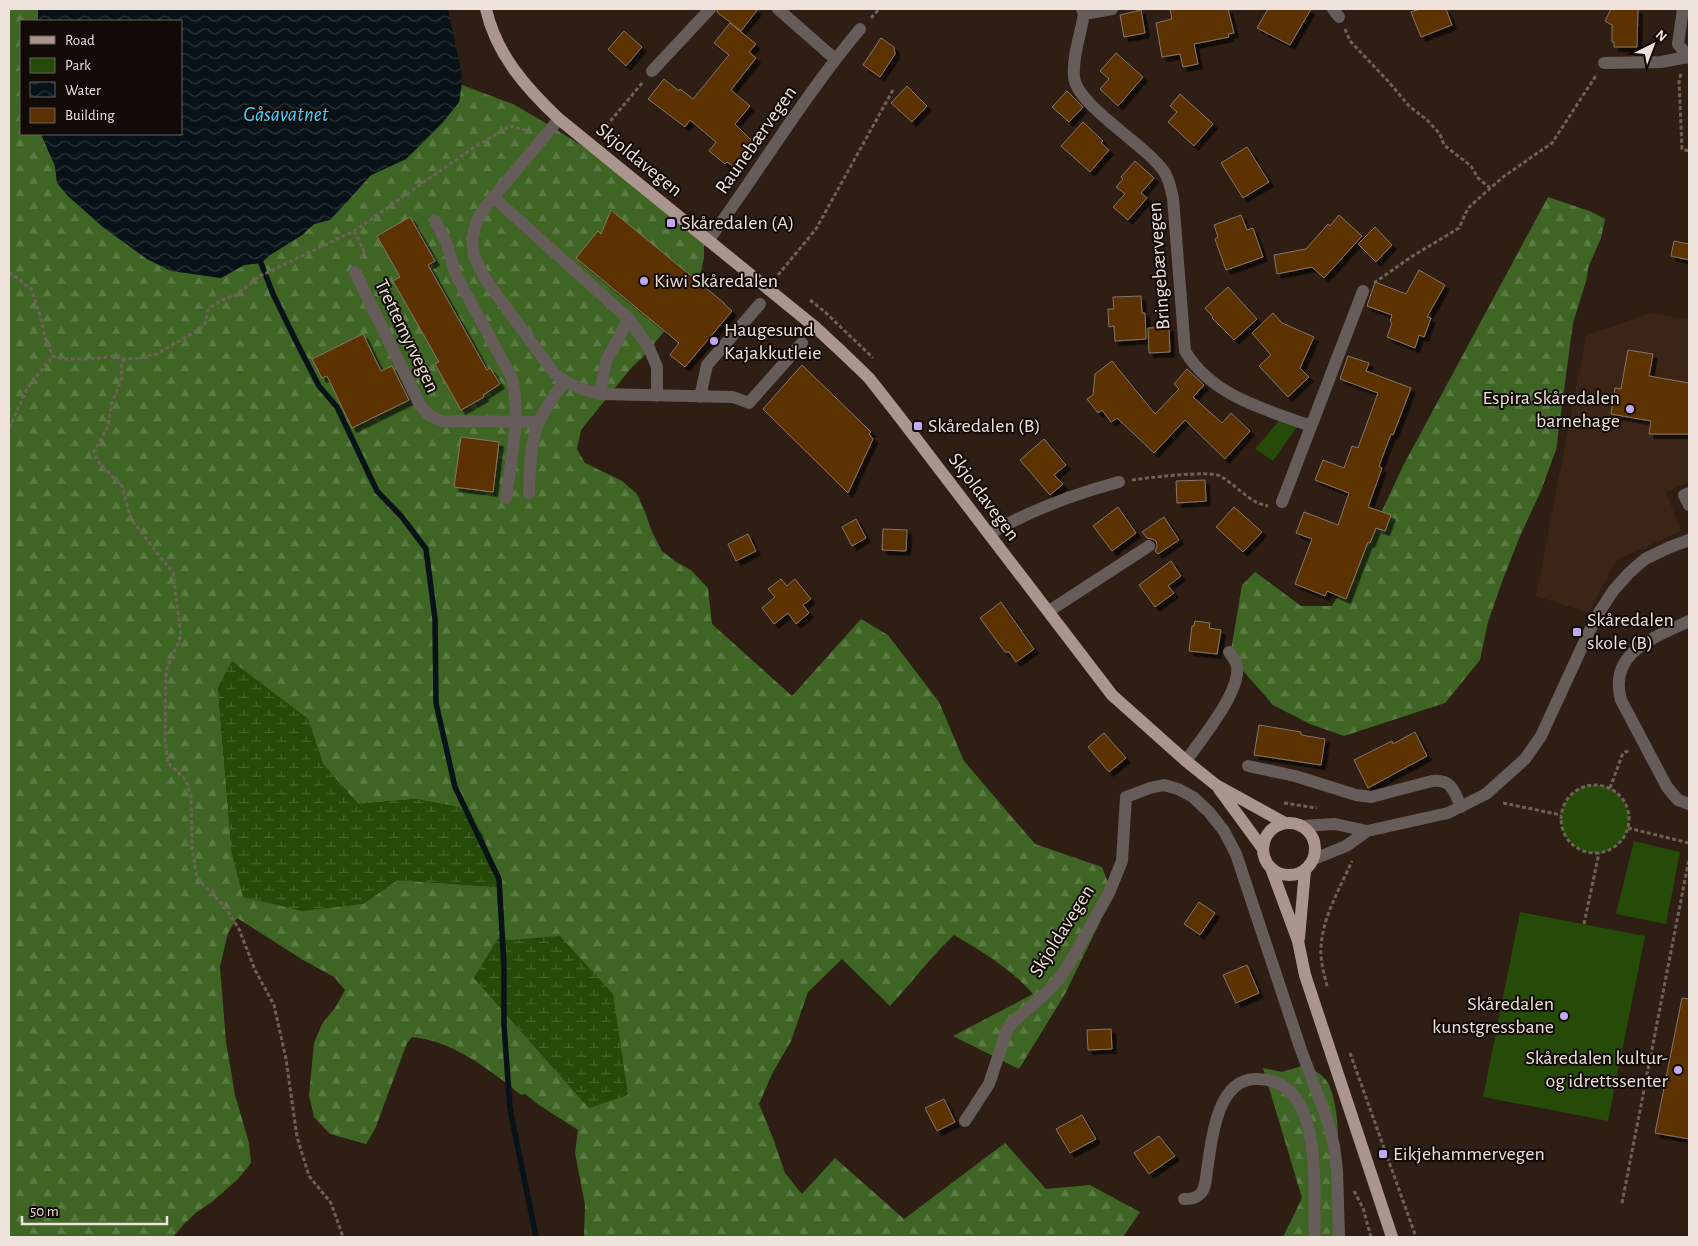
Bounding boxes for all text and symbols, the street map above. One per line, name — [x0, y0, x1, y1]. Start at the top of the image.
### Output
legend — [20, 20, 182, 135]
north arrow — [1628, 20, 1678, 70]
text: N — [1653, 28, 1669, 45]
text: Road — [65, 33, 95, 48]
text: Park — [65, 58, 91, 73]
street label: Raunebærvegen — [712, 82, 800, 198]
text: Water — [65, 83, 101, 98]
water label: Gåsavatnet — [243, 104, 329, 125]
text: Building — [65, 108, 115, 123]
street label: Skjoldavegen — [592, 119, 686, 201]
street label: Bringebærvegen — [1145, 201, 1173, 331]
place label: Skåredalen (A) — [681, 213, 794, 233]
marker: Skåredalen (A) — [665, 217, 677, 229]
place label: Kiwi Skåredalen — [654, 271, 778, 291]
marker: Kiwi Skåredalen — [638, 275, 650, 287]
street label: Trettemyrvegen — [371, 276, 443, 396]
place label: Haugesund Kajakkutleie — [724, 320, 822, 363]
marker: Haugesund Kajakkutleie — [708, 335, 720, 347]
place label: Espira Skåredalen barnehage — [1482, 388, 1620, 431]
marker: Espira Skåredalen barnehage — [1624, 403, 1636, 415]
place label: Skåredalen (B) — [928, 416, 1041, 436]
marker: Skåredalen (B) — [912, 420, 924, 432]
street label: Skjoldavegen — [945, 449, 1023, 545]
place label: Skåredalen skole (B) — [1587, 610, 1674, 653]
marker: Skåredalen skole (B) — [1571, 626, 1583, 638]
street label: Skjoldavegen — [1026, 881, 1098, 981]
place label: Skåredalen kunstgressbane — [1432, 994, 1554, 1037]
marker: Skåredalen kunstgressbane — [1558, 1010, 1570, 1022]
place label: Skåredalen kultur- og idrettssenter — [1525, 1048, 1669, 1091]
marker: Skåredalen kultur- og idrettssenter — [1672, 1064, 1684, 1076]
place label: Eikjehammervegen — [1393, 1144, 1545, 1164]
marker: Eikjehammervegen — [1377, 1148, 1389, 1160]
scale bar — [22, 1194, 168, 1226]
text: 50 m — [30, 1204, 59, 1219]

